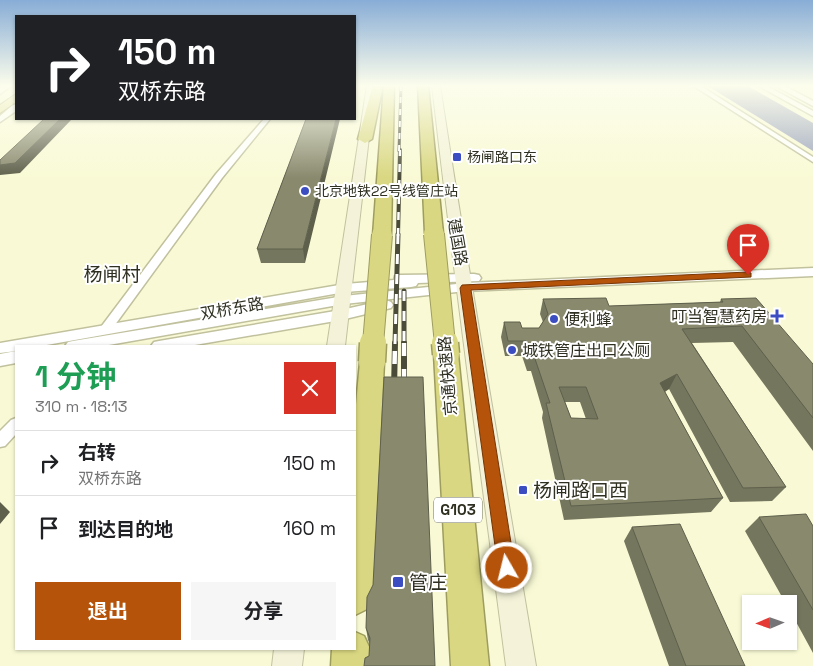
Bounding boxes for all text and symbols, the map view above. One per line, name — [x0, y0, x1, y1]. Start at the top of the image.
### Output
text: 150 m — [118, 30, 216, 74]
icon: right — [35, 35, 100, 100]
text: 双桥东路 — [118, 77, 206, 105]
place label: 杨闸路口东 — [467, 148, 537, 166]
marker: 杨闸路口东 — [451, 151, 463, 163]
place label: 北京地铁22号线管庄站 — [315, 182, 458, 200]
marker: 北京地铁22号线管庄站 — [299, 185, 311, 197]
street label: 建国路 — [443, 217, 472, 268]
pin — [727, 224, 769, 275]
icon: arrive — [734, 231, 762, 259]
district label: 杨闸村 — [83, 262, 141, 287]
street label: 双桥东路 — [199, 293, 265, 324]
place label: 叮当智慧药房 — [671, 306, 767, 327]
place label: 便利蜂 — [564, 309, 612, 330]
marker: 叮当智慧药房 — [771, 310, 783, 322]
marker: 便利蜂 — [548, 313, 560, 325]
street label: 京通快速路 — [434, 335, 461, 417]
place label: 城铁管庄出口公厕 — [522, 340, 650, 361]
marker: 城铁管庄出口公厕 — [506, 344, 518, 356]
text: 1 分钟 — [35, 357, 116, 396]
button: close — [284, 362, 336, 414]
text: 310 m · 18:13 — [35, 396, 128, 417]
text: 右转 — [78, 440, 116, 465]
icon: right — [35, 449, 63, 477]
text: 150 m — [283, 451, 336, 476]
text: 双桥东路 — [78, 468, 142, 489]
place label: 杨闸路口西 — [533, 478, 628, 503]
marker: 杨闸路口西 — [517, 484, 529, 496]
road number: G103 — [434, 498, 482, 522]
icon: arrive — [35, 514, 63, 542]
text: 160 m — [283, 516, 336, 541]
text: 到达目的地 — [78, 517, 173, 542]
position arrow — [480, 541, 532, 593]
place label: 管庄 — [409, 570, 447, 595]
marker: 管庄 — [391, 575, 405, 589]
button: 退出 — [35, 582, 181, 640]
button: 分享 — [191, 582, 336, 640]
north arrow — [742, 595, 798, 650]
map controls — [742, 595, 797, 650]

